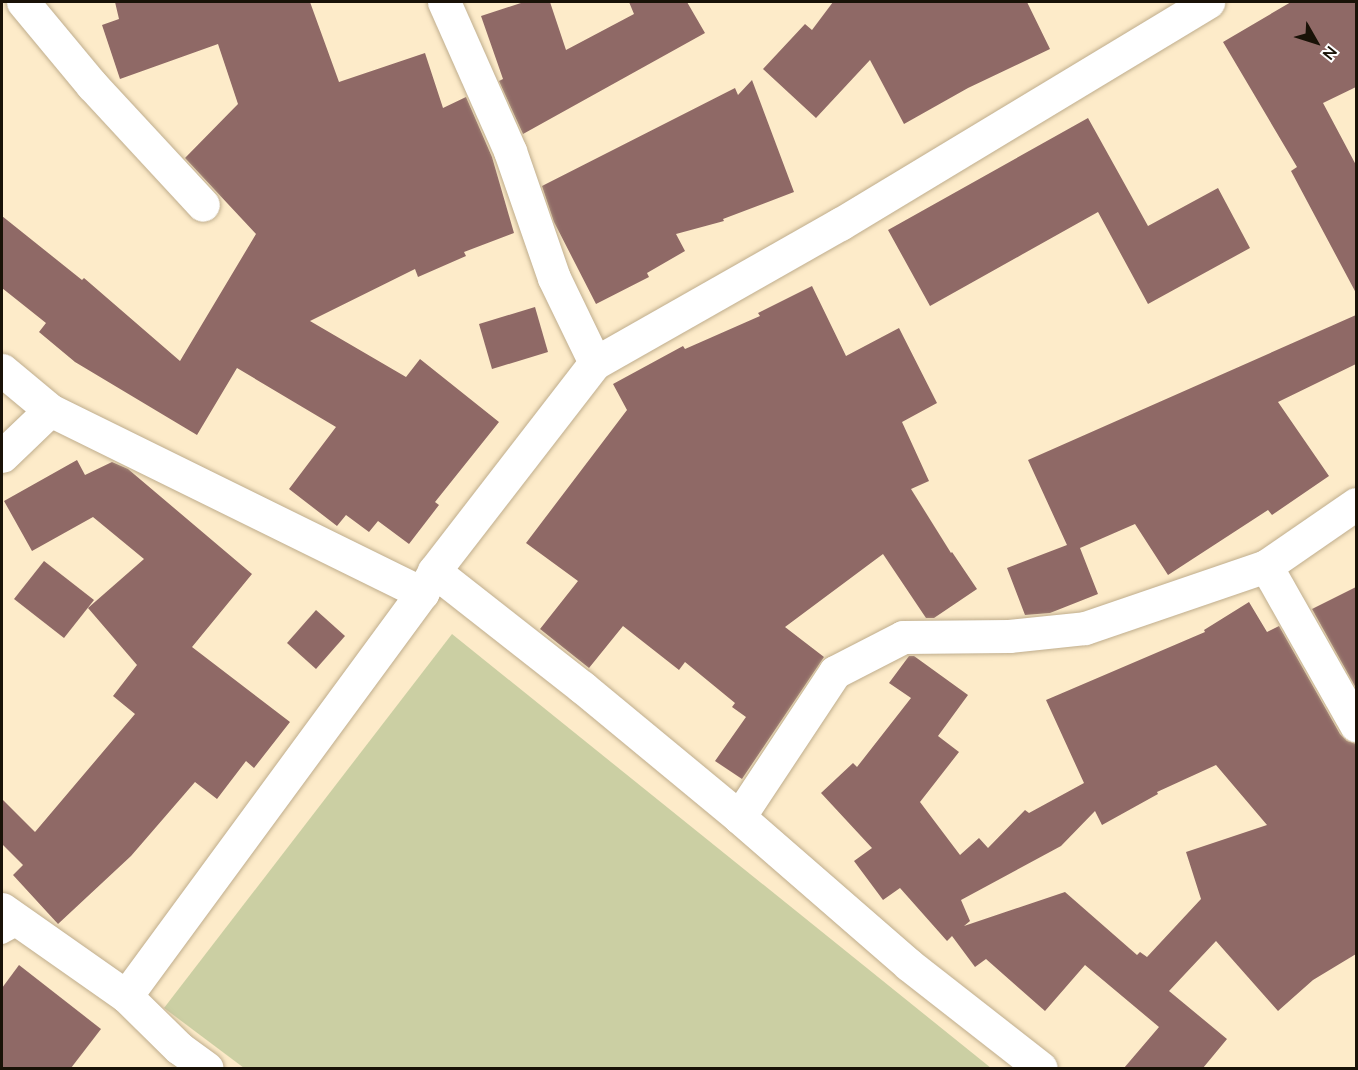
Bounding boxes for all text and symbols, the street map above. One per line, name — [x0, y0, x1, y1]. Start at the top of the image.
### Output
north arrow — [1286, 12, 1346, 72]
text: N — [1318, 42, 1342, 64]

